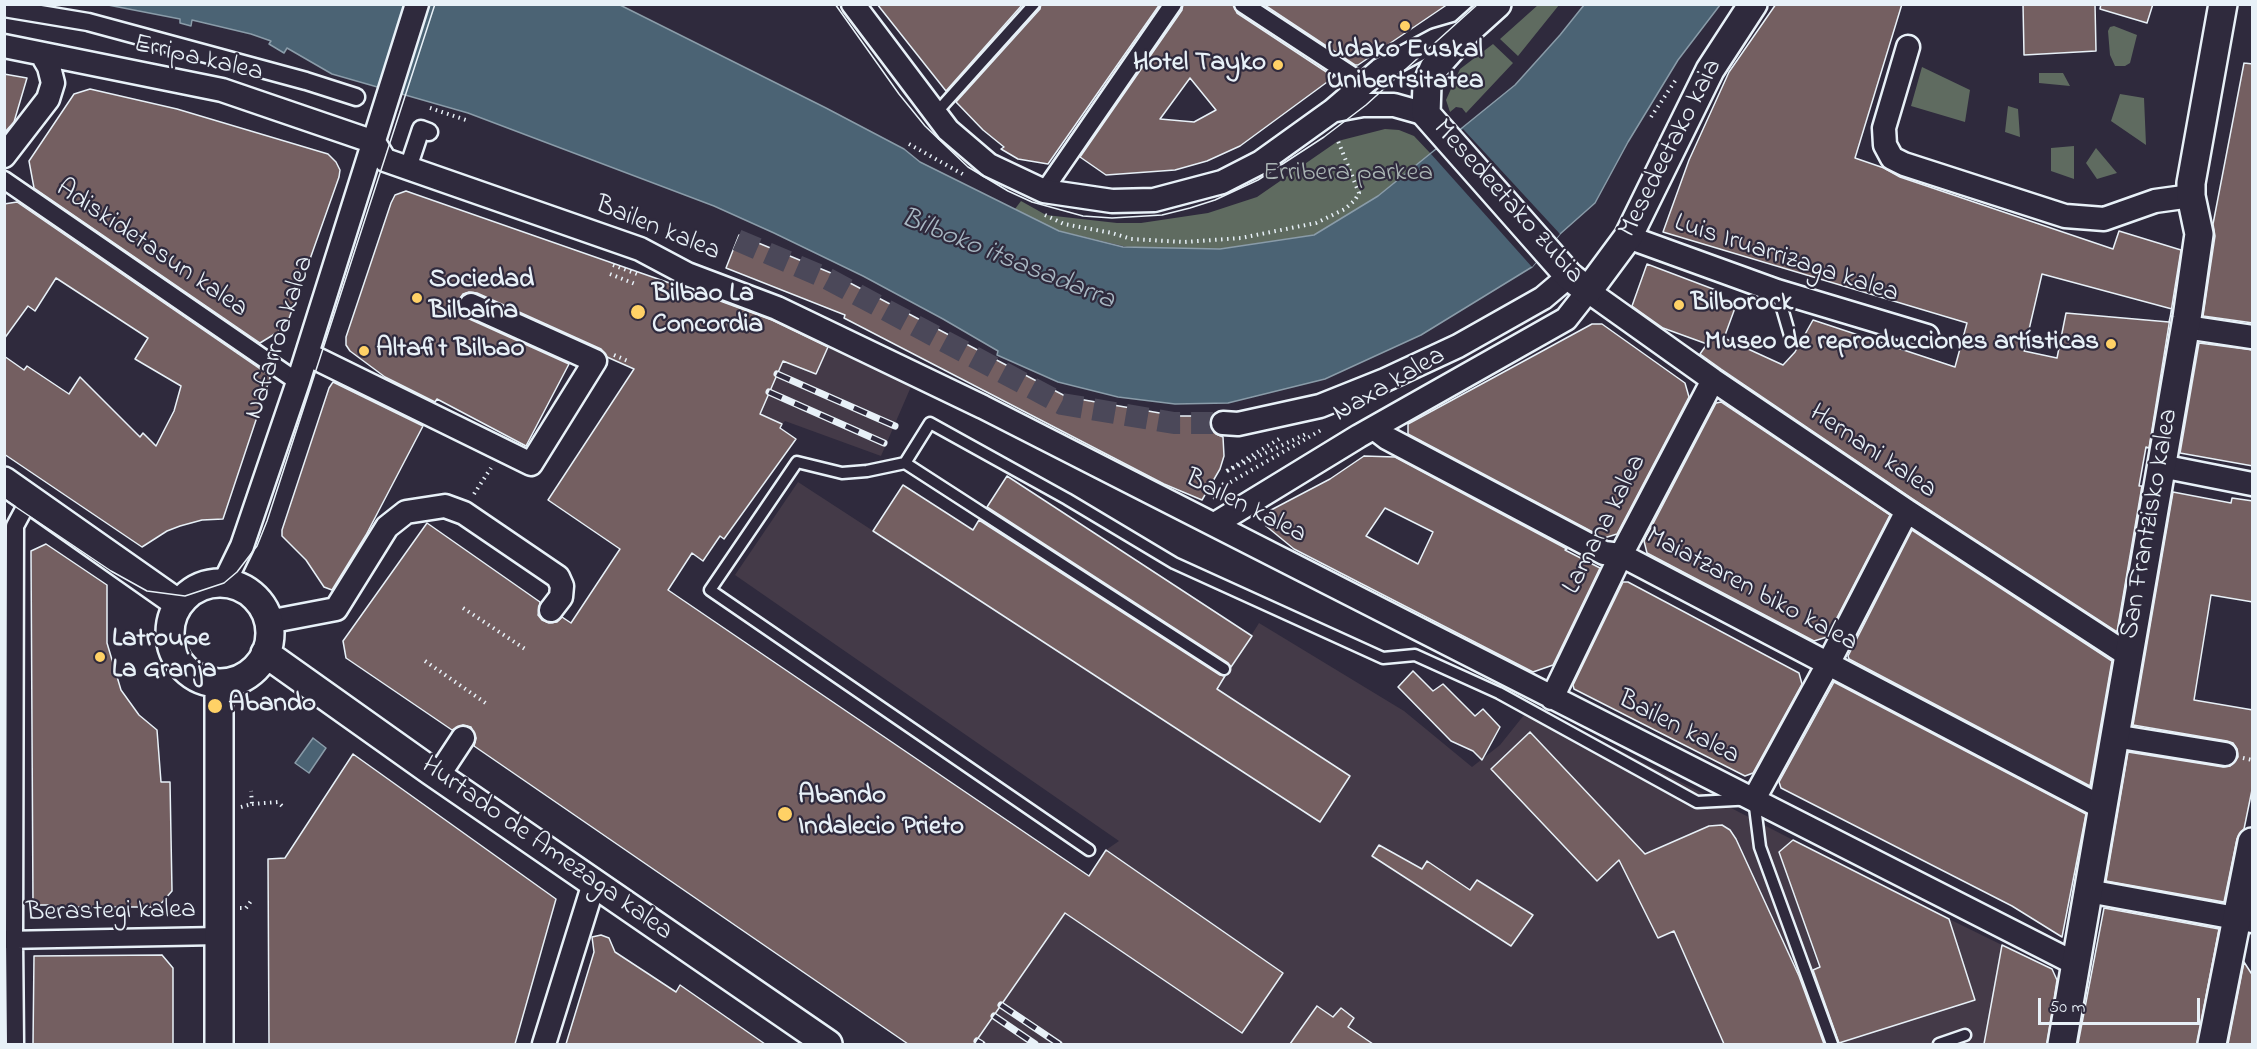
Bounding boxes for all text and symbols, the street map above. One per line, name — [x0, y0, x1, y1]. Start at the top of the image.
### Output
marker: Udako Euskal Unibertsitatea — [1398, 19, 1412, 33]
street label: Erripa kalea — [130, 29, 266, 91]
place label: Udako Euskal Unibertsitatea — [1326, 36, 1484, 99]
place label: Hotel Tayko — [1133, 49, 1266, 81]
street label: Mesedeetako kaia — [1613, 54, 1731, 244]
marker: Hotel Tayko — [1271, 58, 1285, 72]
street label: Mesedeetako zubia — [1425, 114, 1589, 292]
park label: Erribera parkea — [1263, 159, 1433, 191]
street label: Adiskidetasun kalea — [49, 174, 253, 326]
street label: Bailen kalea — [590, 190, 724, 270]
water label: Bilboko itsasadarra — [895, 203, 1119, 319]
street label: Luis Iruarrizaga kalea — [1670, 208, 1902, 312]
street label: Nafarroa kalea — [239, 252, 323, 424]
place label: Sociedad Bilbaína — [429, 266, 534, 329]
place label: Bilbao La Concordia — [652, 280, 763, 343]
place label: Bilborock — [1691, 289, 1793, 321]
marker: Sociedad Bilbaína — [410, 291, 424, 305]
marker: Bilborock — [1672, 298, 1686, 312]
marker: Bilbao La Concordia — [629, 303, 647, 321]
place label: Museo de reproducciones artísticas — [1705, 328, 2099, 360]
place label: Altafit Bilbao — [376, 335, 524, 367]
marker: Museo de reproducciones artísticas — [2104, 337, 2118, 351]
street label: Naxa kalea — [1328, 341, 1452, 431]
marker: Altafit Bilbao — [357, 344, 371, 358]
street label: Hernani kalea — [1802, 399, 1942, 507]
street label: San Frantzisko kalea — [2115, 407, 2187, 641]
street label: Lamana kalea — [1557, 450, 1655, 600]
street label: Bailen kalea — [1179, 464, 1311, 552]
street label: Maiatzaren biko kalea — [1640, 521, 1862, 661]
place label: Latroupe La Granja — [112, 625, 216, 688]
marker: Latroupe La Granja — [93, 650, 107, 664]
street label: Bailen kalea — [1612, 685, 1744, 773]
place label: Abando — [228, 690, 316, 722]
marker: Abando — [206, 697, 224, 715]
street label: Hurtado de Amezaga kalea — [414, 751, 678, 949]
place label: Abando Indalecio Prieto — [798, 782, 964, 845]
marker: Abando Indalecio Prieto — [776, 805, 794, 823]
street label: Berastegi kalea — [26, 895, 196, 931]
scale bar — [2041, 986, 2203, 1024]
text: 50 m — [2049, 995, 2086, 1021]

